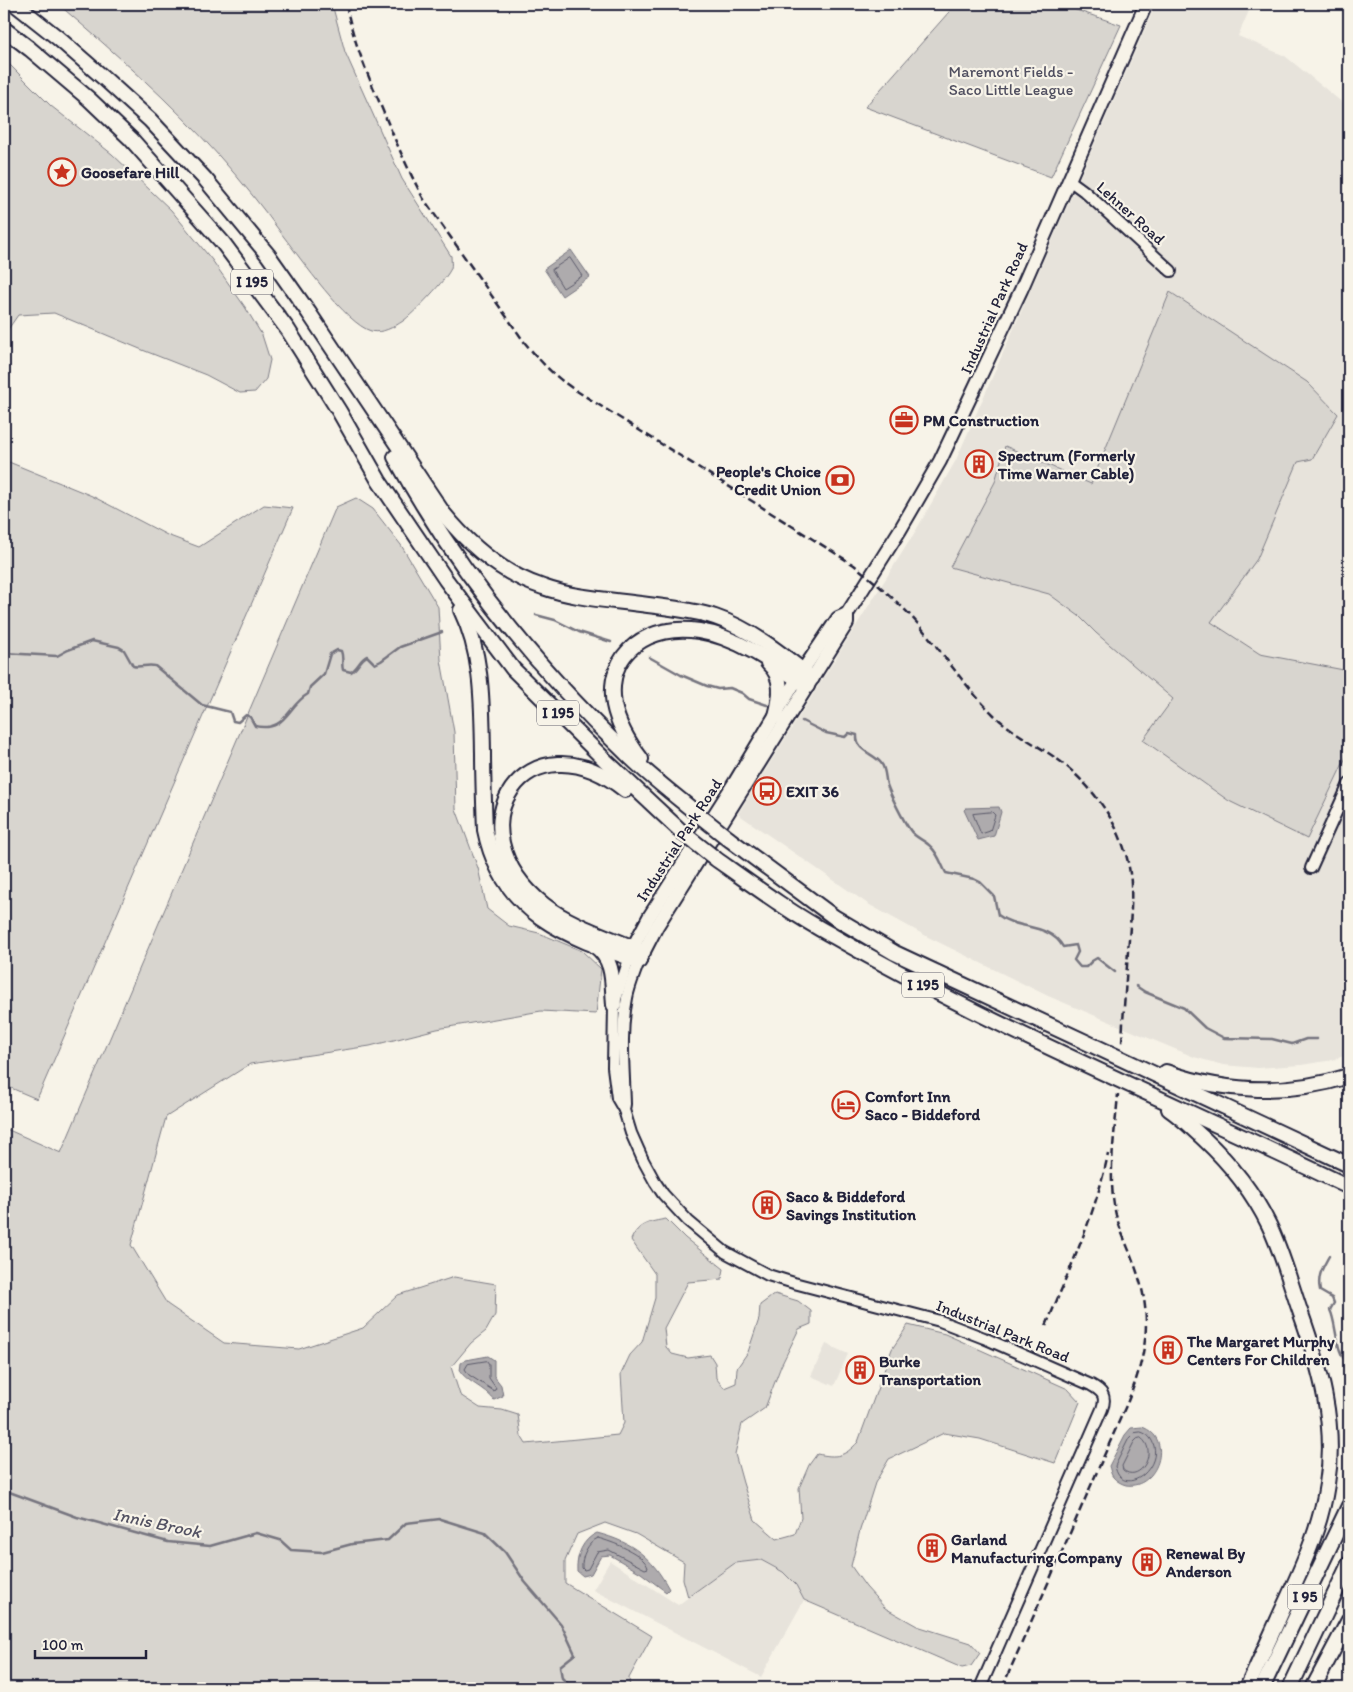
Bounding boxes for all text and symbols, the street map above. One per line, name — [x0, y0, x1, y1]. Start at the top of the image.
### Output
park label: Maremont Fields - Saco Little League — [949, 62, 1073, 99]
place icon: Goosefare Hill — [47, 157, 77, 187]
place label: Goosefare Hill — [81, 163, 180, 182]
street label: Lehner Road — [1093, 177, 1169, 249]
street label: Industrial Park Road — [956, 239, 1032, 377]
road number: I 195 — [231, 270, 273, 294]
office icon: PM Construction — [889, 405, 919, 435]
place label: PM Construction — [923, 411, 1040, 430]
place label: Spectrum (Formerly Time Warner Cable) — [997, 446, 1136, 484]
building icon: Spectrum (Formerly Time Warner Cable) — [964, 449, 994, 479]
place label: People's Choice Credit Union — [716, 462, 821, 499]
bank icon: People's Choice Credit Union — [825, 465, 855, 495]
road number: I 195 — [537, 700, 579, 726]
street label: Industrial Park Road — [632, 775, 726, 905]
bus stop icon: EXIT 36 — [752, 776, 782, 806]
place label: EXIT 36 — [786, 782, 840, 801]
road number: I 195 — [902, 972, 944, 998]
place label: Comfort Inn Saco - Biddeford — [865, 1087, 981, 1124]
hotel icon: Comfort Inn Saco - Biddeford — [831, 1090, 861, 1120]
place label: Saco & Biddeford Savings Institution — [786, 1187, 917, 1225]
building icon: Saco & Biddeford Savings Institution — [752, 1190, 782, 1220]
street label: Industrial Park Road — [933, 1296, 1073, 1367]
place label: The Margaret Murphy Centers For Children — [1186, 1332, 1335, 1369]
building icon: The Margaret Murphy Centers For Children — [1153, 1335, 1183, 1365]
place label: Burke Transportation — [878, 1352, 981, 1390]
building icon: Burke Transportation — [845, 1355, 875, 1385]
water label: Innis Brook — [111, 1503, 205, 1543]
place label: Garland Manufacturing Company — [951, 1530, 1123, 1568]
building icon: Garland Manufacturing Company — [917, 1533, 947, 1563]
place label: Renewal By Anderson — [1165, 1544, 1245, 1581]
building icon: Renewal By Anderson — [1132, 1547, 1162, 1577]
road number: I 95 — [1288, 1584, 1322, 1610]
scale bar — [35, 1627, 146, 1659]
text: 100 m — [42, 1636, 84, 1654]

